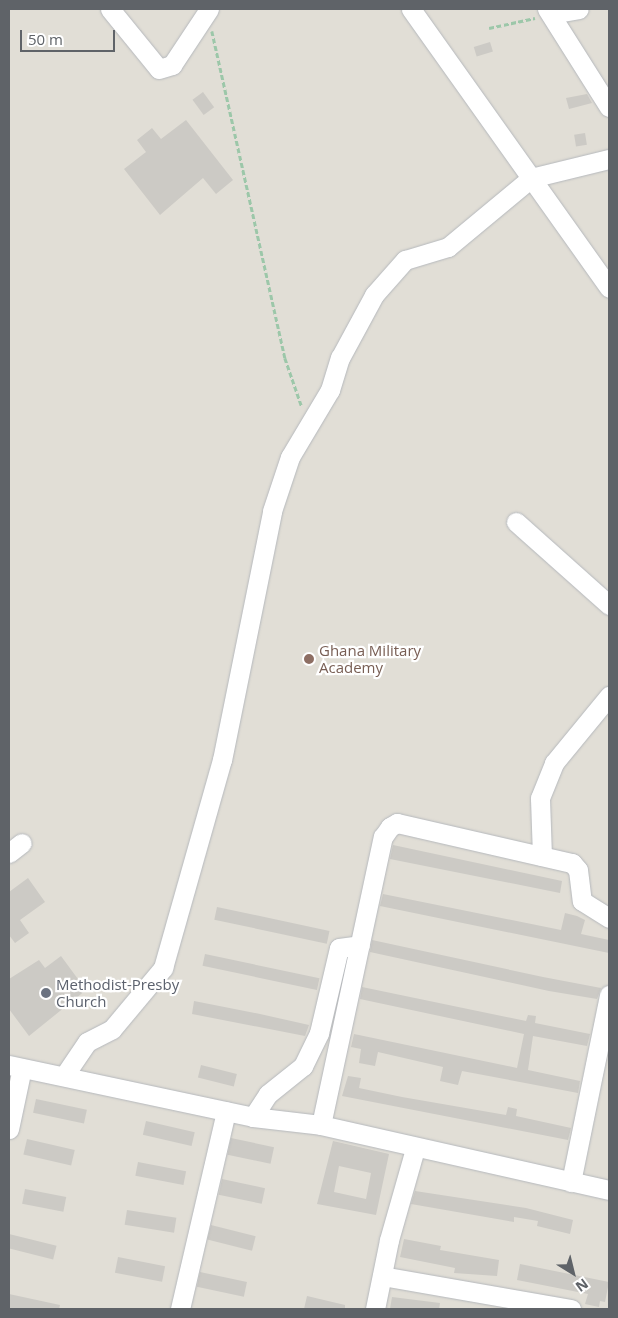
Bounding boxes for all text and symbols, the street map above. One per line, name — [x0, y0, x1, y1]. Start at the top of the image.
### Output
scale bar — [22, 20, 118, 52]
text: 50 m — [28, 29, 63, 49]
place label: Ghana Military Academy — [319, 641, 421, 676]
marker: Ghana Military Academy — [303, 653, 315, 665]
place label: Methodist-Presby Church — [56, 975, 179, 1010]
marker: Methodist-Presby Church — [40, 987, 52, 999]
north arrow — [548, 1248, 598, 1298]
text: N — [572, 1275, 592, 1297]

